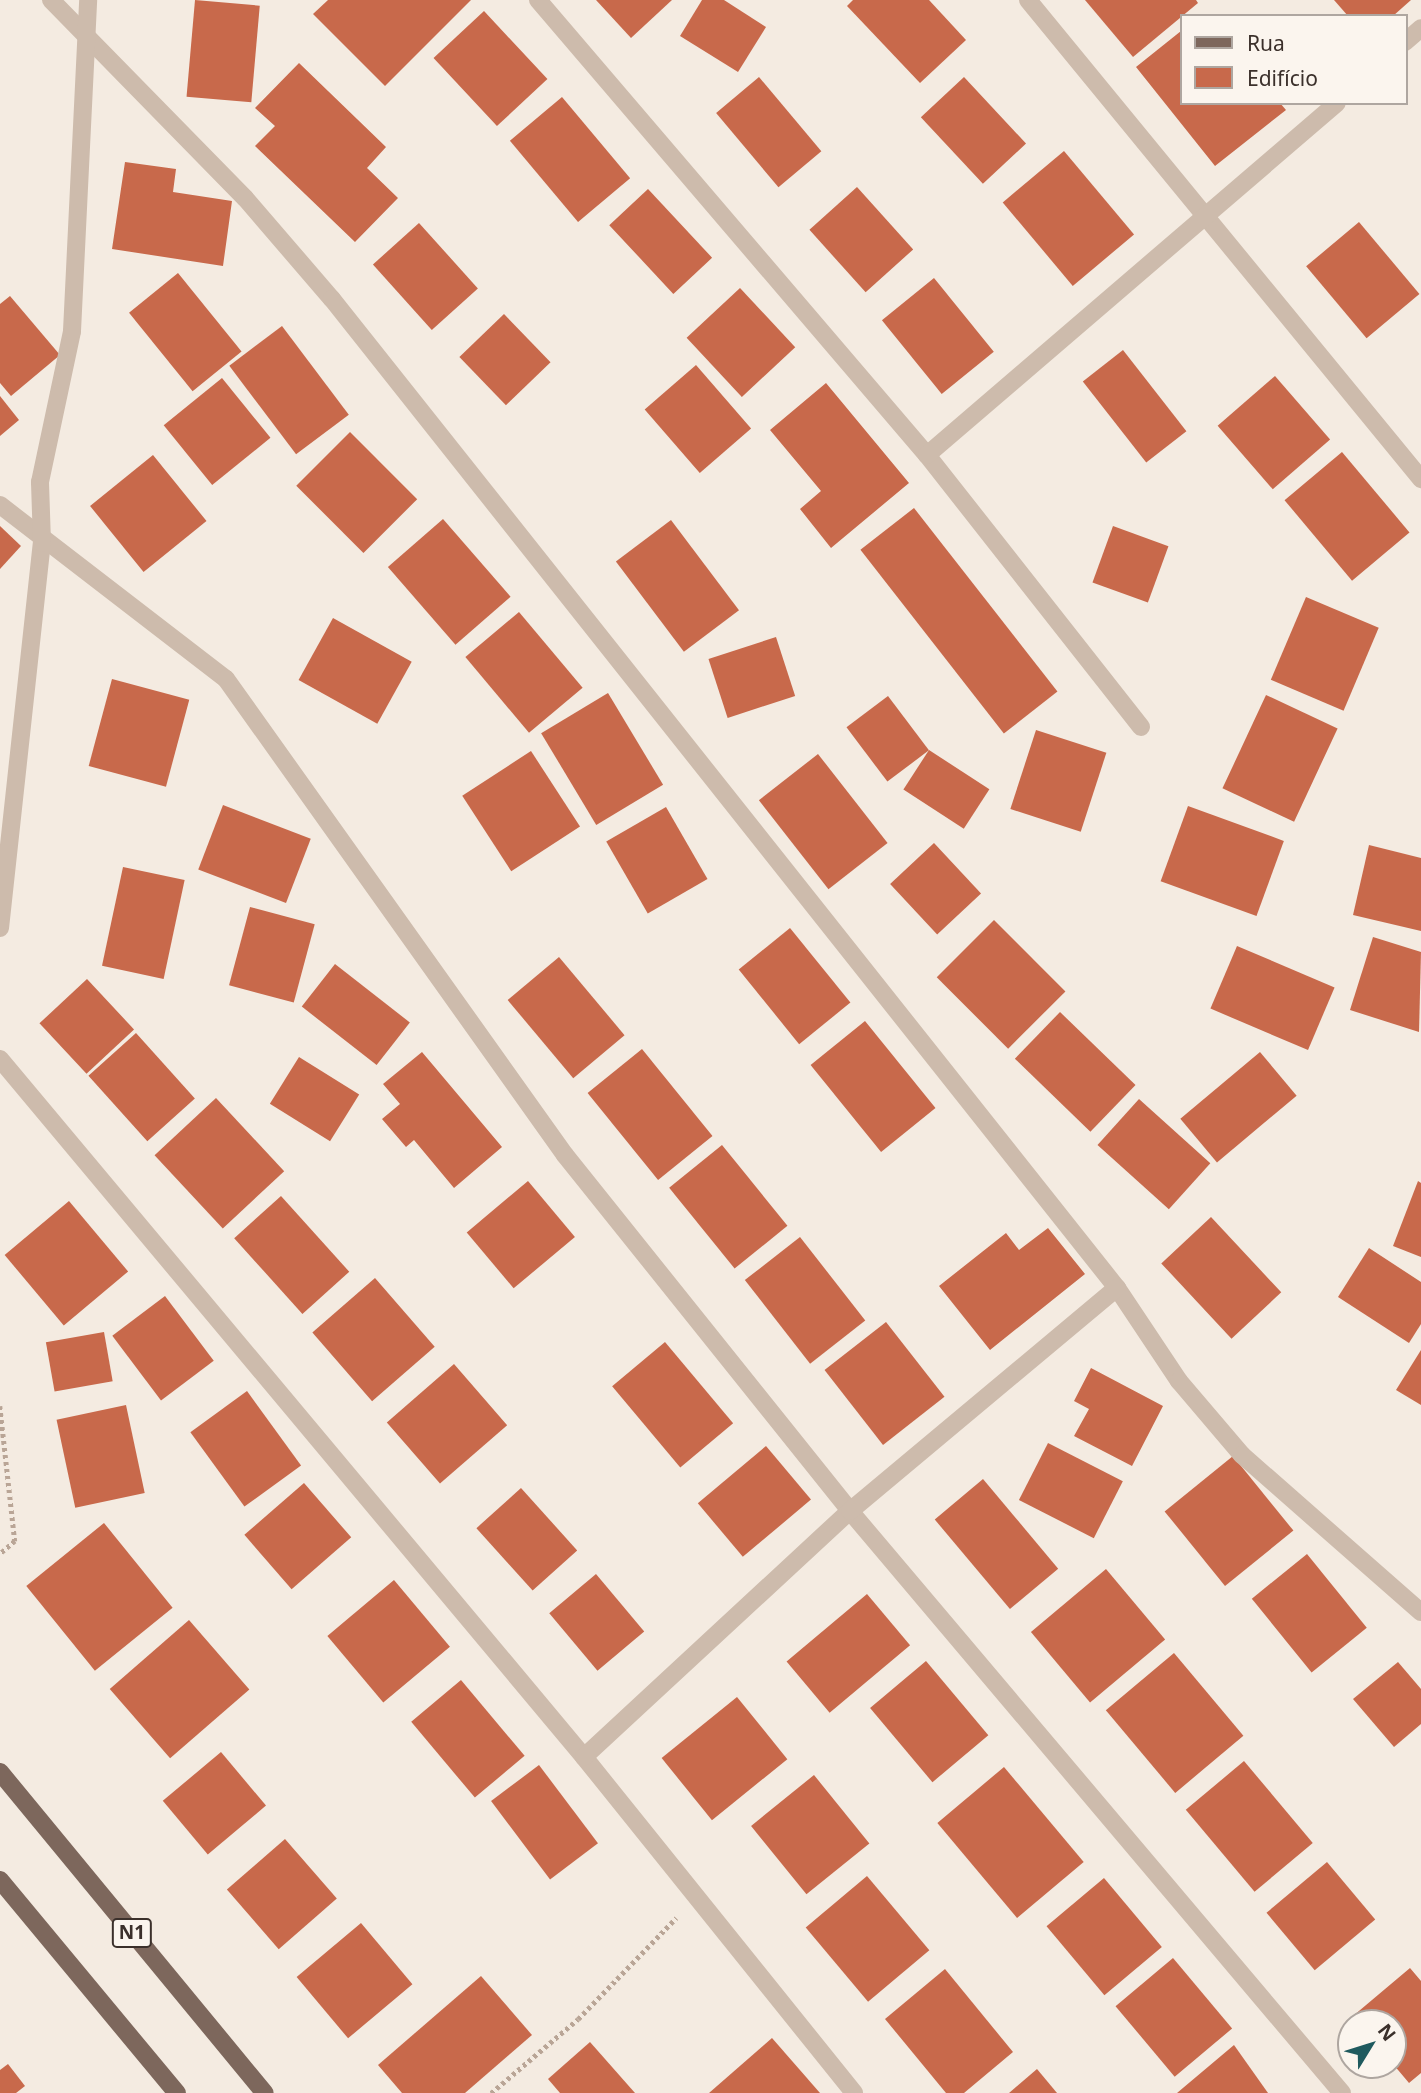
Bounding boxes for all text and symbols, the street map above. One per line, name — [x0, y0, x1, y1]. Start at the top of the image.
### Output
legend — [1180, 14, 1407, 105]
text: Rua — [1247, 29, 1285, 57]
text: Edifício — [1247, 64, 1318, 92]
road number: N1 — [111, 1918, 153, 1949]
north arrow — [1337, 2009, 1407, 2079]
text: N — [1372, 2018, 1402, 2046]

